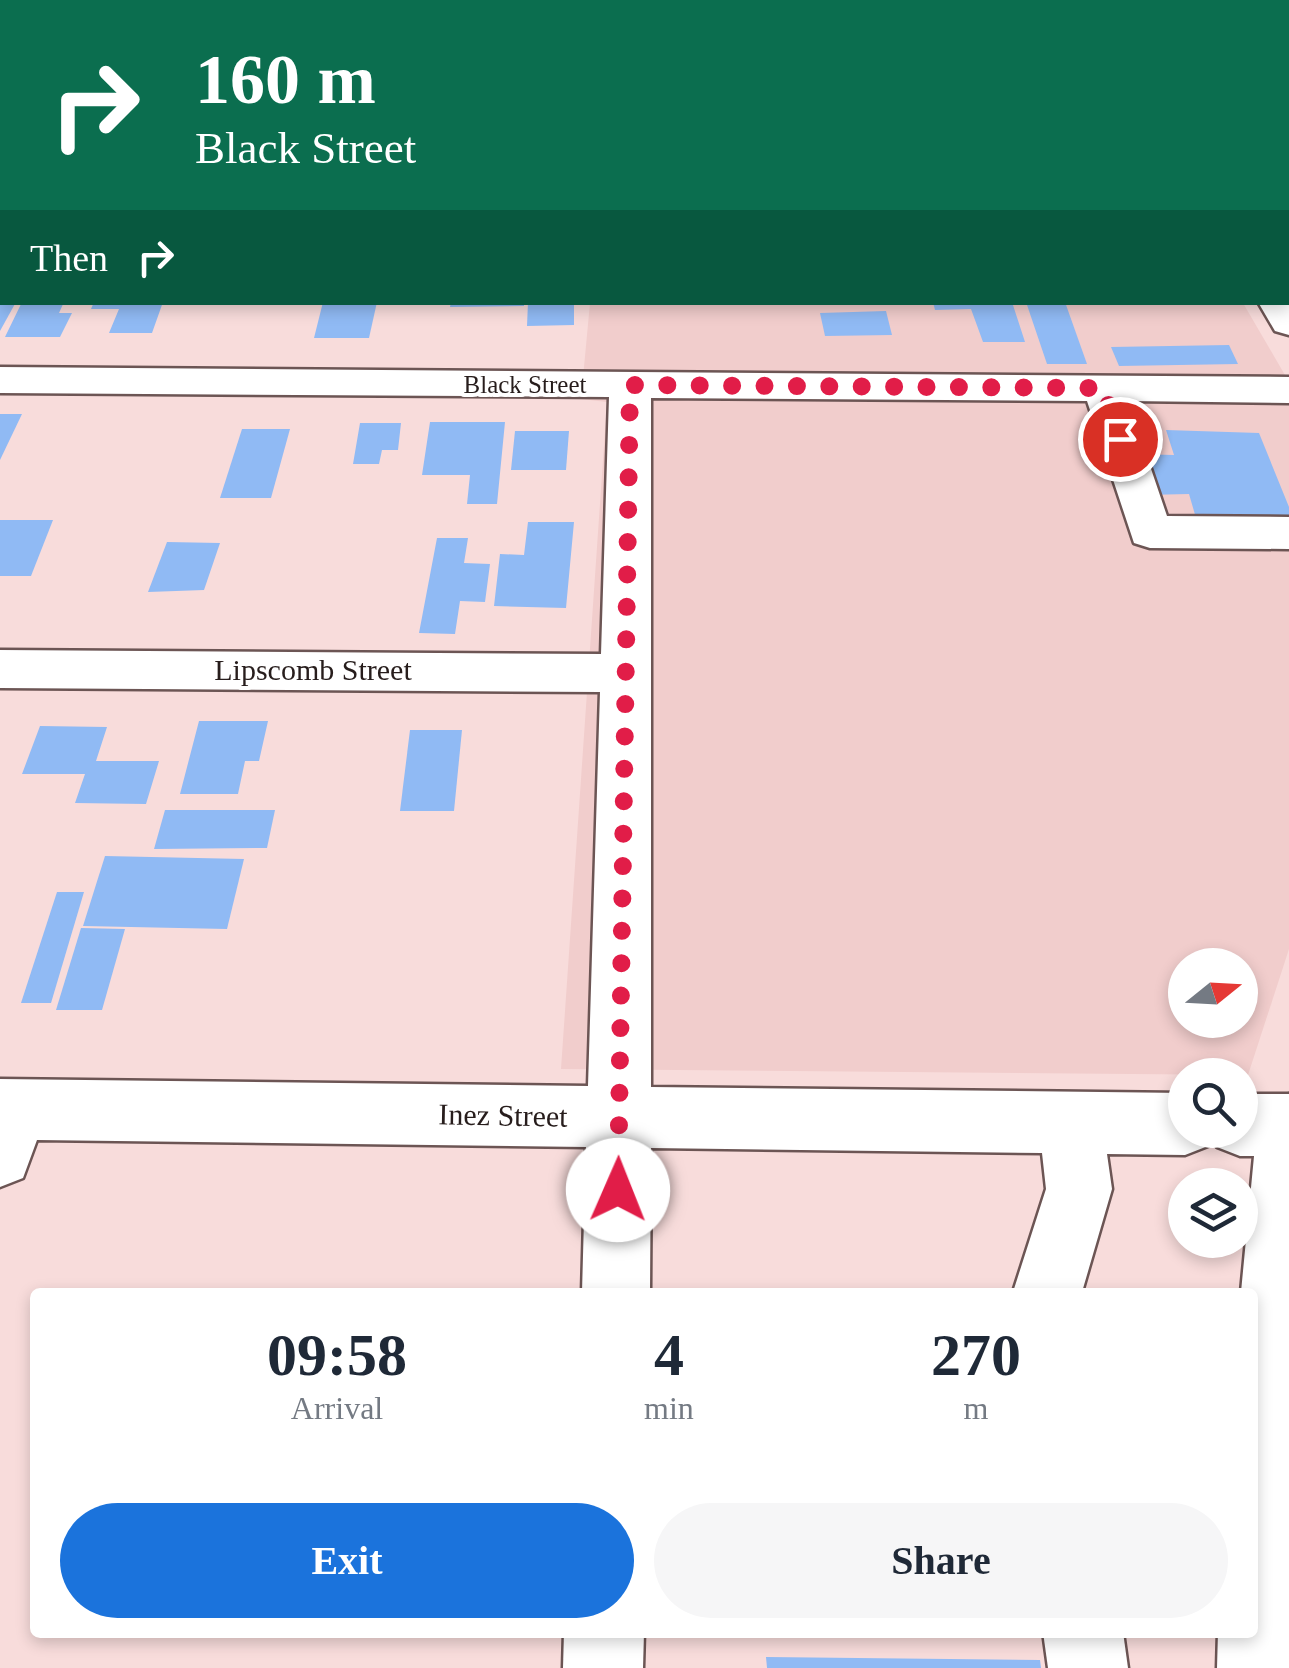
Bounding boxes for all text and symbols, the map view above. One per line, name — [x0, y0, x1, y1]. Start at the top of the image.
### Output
icon: right — [30, 40, 160, 170]
text: 160 m — [195, 41, 376, 118]
text: Black Street — [195, 123, 416, 173]
icon: right — [128, 230, 183, 285]
text: Then — [30, 237, 108, 279]
street label: Black Street — [464, 371, 586, 398]
pin — [1078, 397, 1163, 482]
icon: arrive — [1093, 412, 1148, 467]
street label: Lipscomb Street — [214, 653, 412, 686]
north arrow — [1168, 948, 1258, 1038]
map controls — [1168, 948, 1258, 1258]
button: search — [1168, 1058, 1258, 1148]
street label: Inez Street — [438, 1097, 568, 1133]
position arrow — [566, 1138, 670, 1242]
button: layers — [1168, 1168, 1258, 1258]
text: 09:58 — [267, 1322, 407, 1388]
text: 4 — [654, 1322, 684, 1388]
text: 270 — [931, 1322, 1021, 1388]
text: Arrival — [291, 1390, 383, 1426]
text: min — [644, 1390, 694, 1426]
text: m — [963, 1390, 988, 1426]
button: Exit — [60, 1503, 634, 1618]
button: Share — [654, 1503, 1228, 1618]

